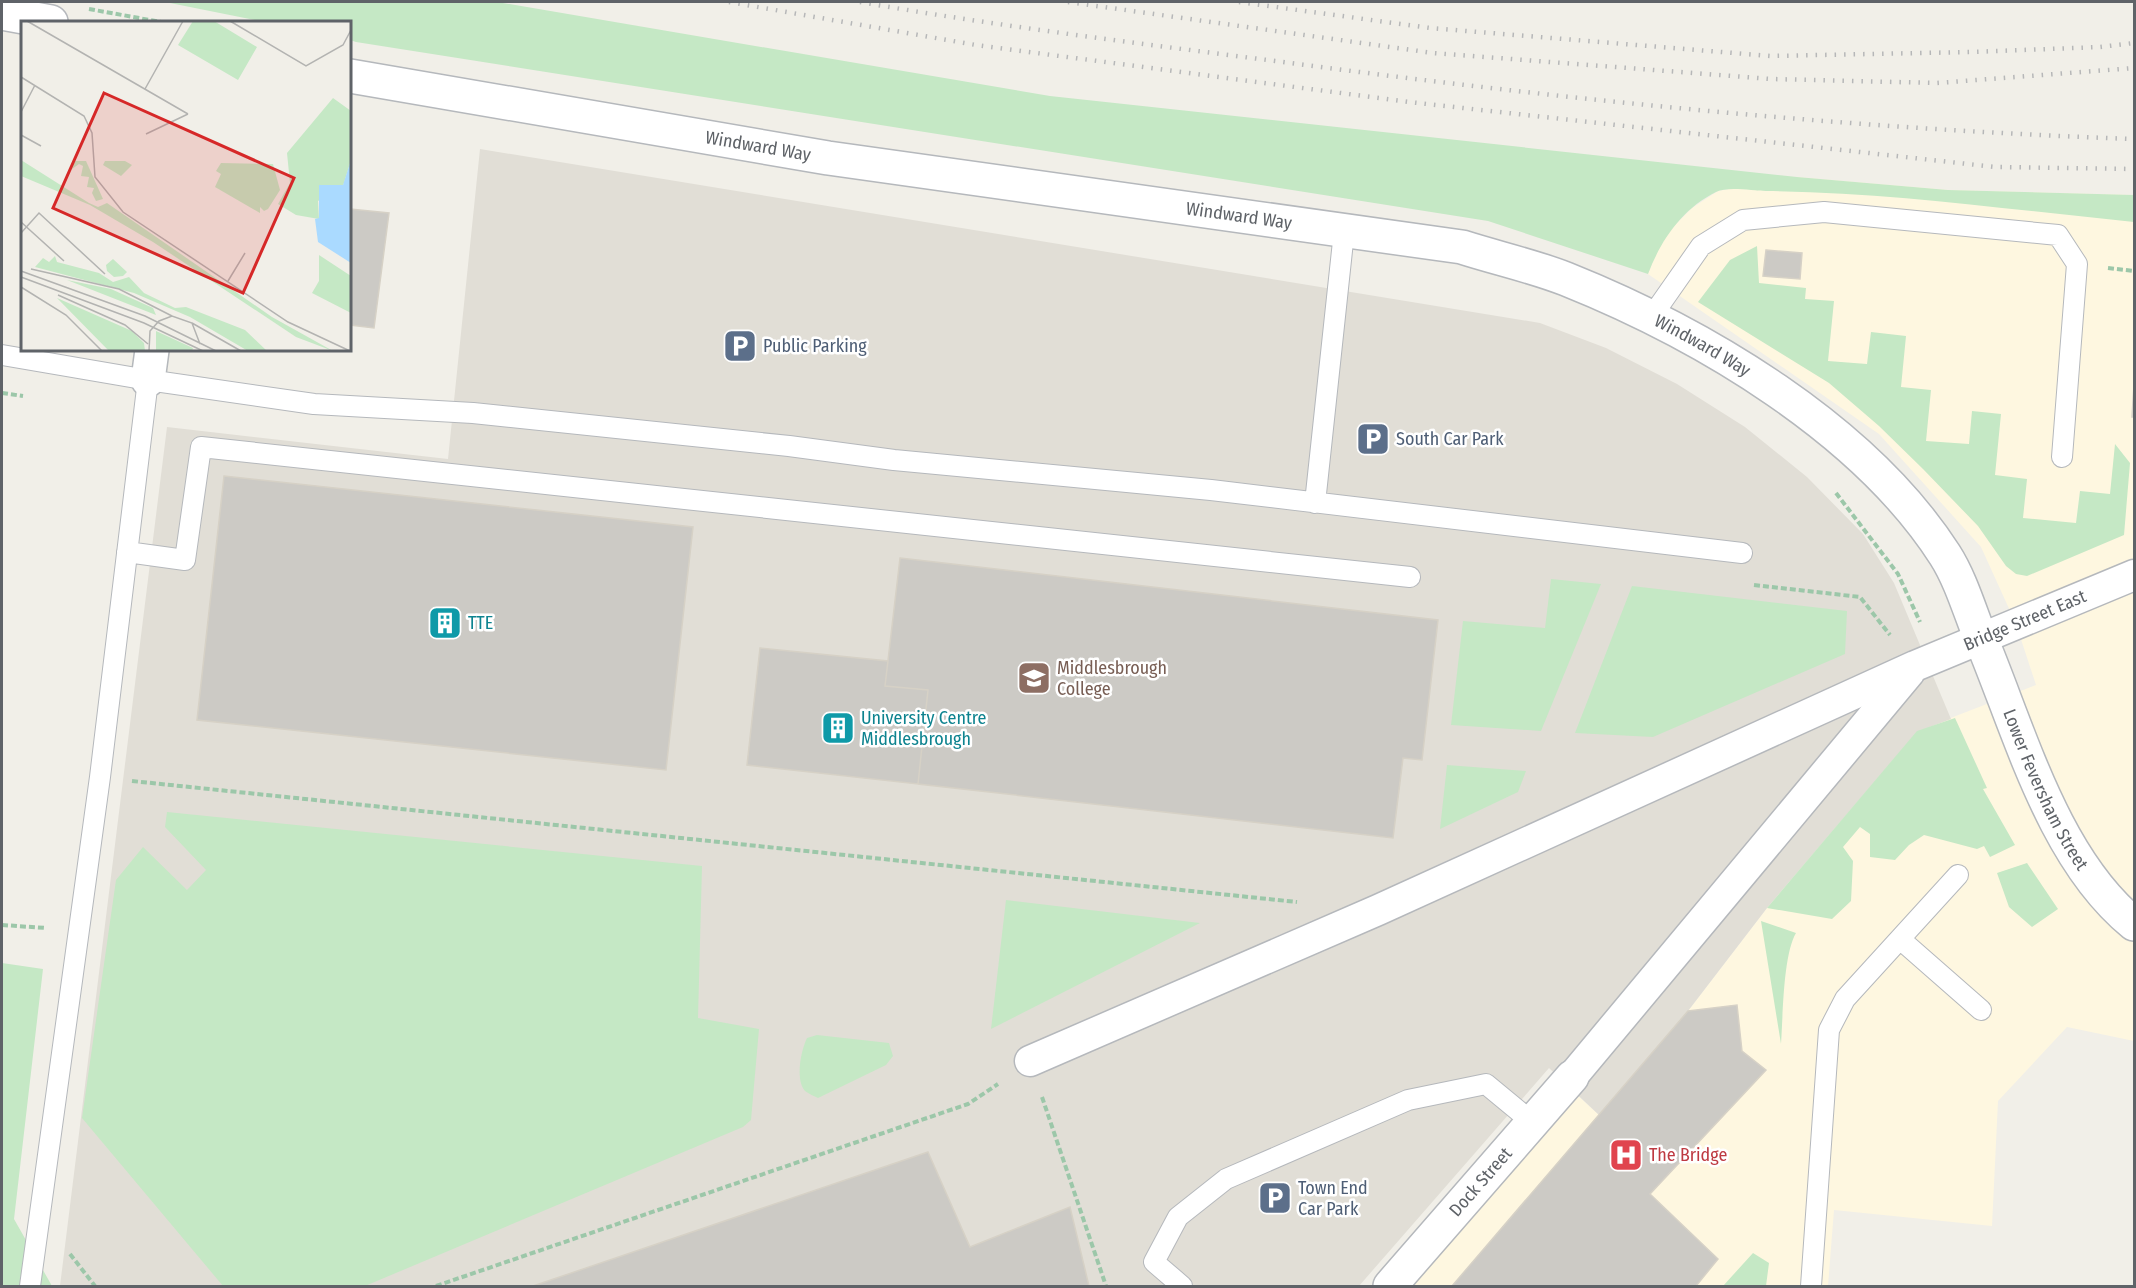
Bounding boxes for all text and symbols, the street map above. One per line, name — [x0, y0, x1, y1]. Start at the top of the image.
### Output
inset map — [21, 21, 351, 351]
street label: Windward Way — [704, 126, 813, 166]
street label: Windward Way — [1185, 197, 1293, 234]
street label: Windward Way — [1651, 310, 1755, 381]
parking icon: Public Parking — [722, 328, 758, 364]
place label: Public Parking — [763, 335, 867, 357]
parking icon: South Car Park — [1355, 421, 1391, 457]
place label: South Car Park — [1396, 428, 1504, 450]
street label: Bridge Street East — [1960, 585, 2089, 656]
building icon: TTE — [427, 605, 463, 641]
place label: TTE — [468, 612, 493, 634]
place label: Middlesbrough College — [1057, 657, 1167, 700]
school or university icon: Middlesbrough College — [1016, 660, 1052, 696]
street label: Lower Feversham Street — [1998, 706, 2093, 875]
place label: University Centre Middlesbrough — [861, 707, 987, 750]
building icon: University Centre Middlesbrough — [820, 710, 856, 746]
hospital icon: The Bridge — [1608, 1137, 1644, 1173]
street label: Dock Street — [1445, 1143, 1517, 1221]
place label: The Bridge — [1649, 1144, 1727, 1166]
place label: Town End Car Park — [1298, 1177, 1368, 1220]
parking icon: Town End Car Park — [1257, 1180, 1293, 1216]

